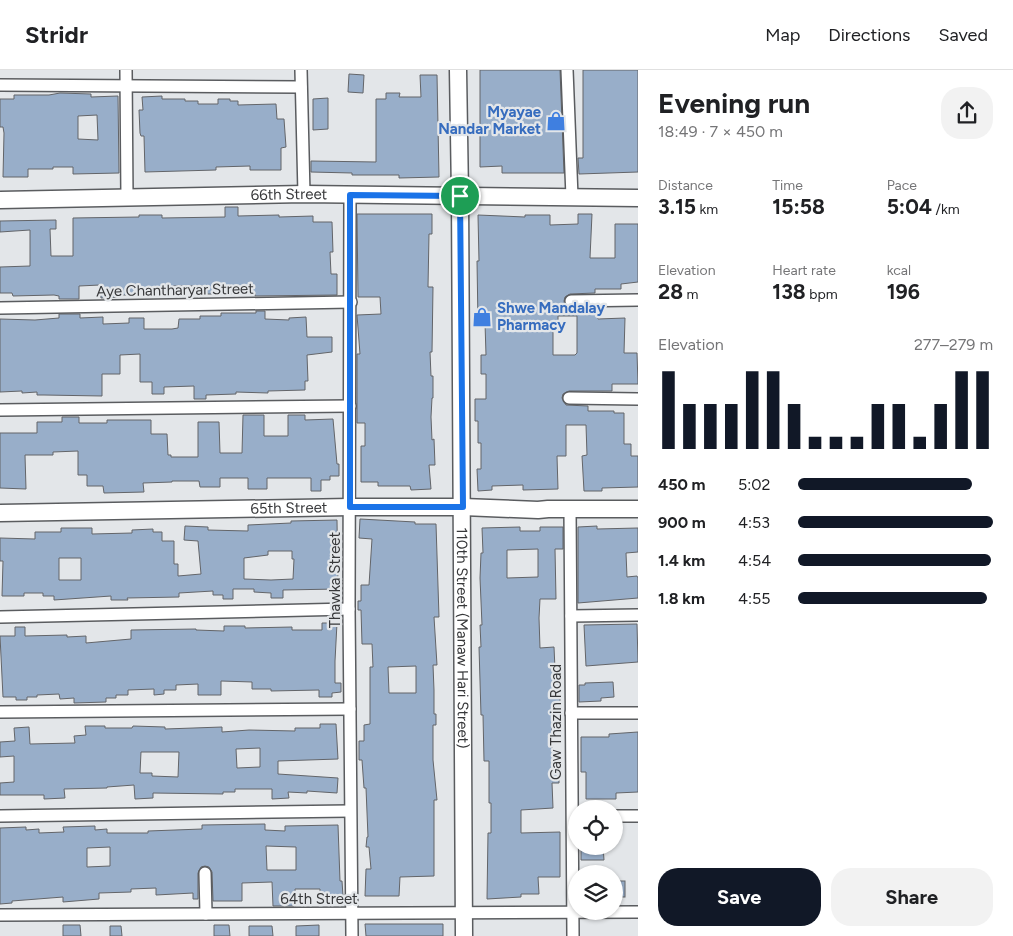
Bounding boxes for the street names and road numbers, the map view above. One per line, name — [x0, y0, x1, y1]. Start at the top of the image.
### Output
street label: 66th Street — [250, 185, 328, 204]
street label: Aye Chantharyar Street — [96, 280, 254, 300]
street label: 65th Street — [250, 498, 328, 518]
street label: 110th Street (Manaw Hari Street) — [453, 527, 472, 749]
street label: Thawka Street — [326, 531, 344, 628]
street label: Gaw Thazin Road — [547, 664, 565, 780]
street label: 64th Street — [280, 890, 358, 908]

